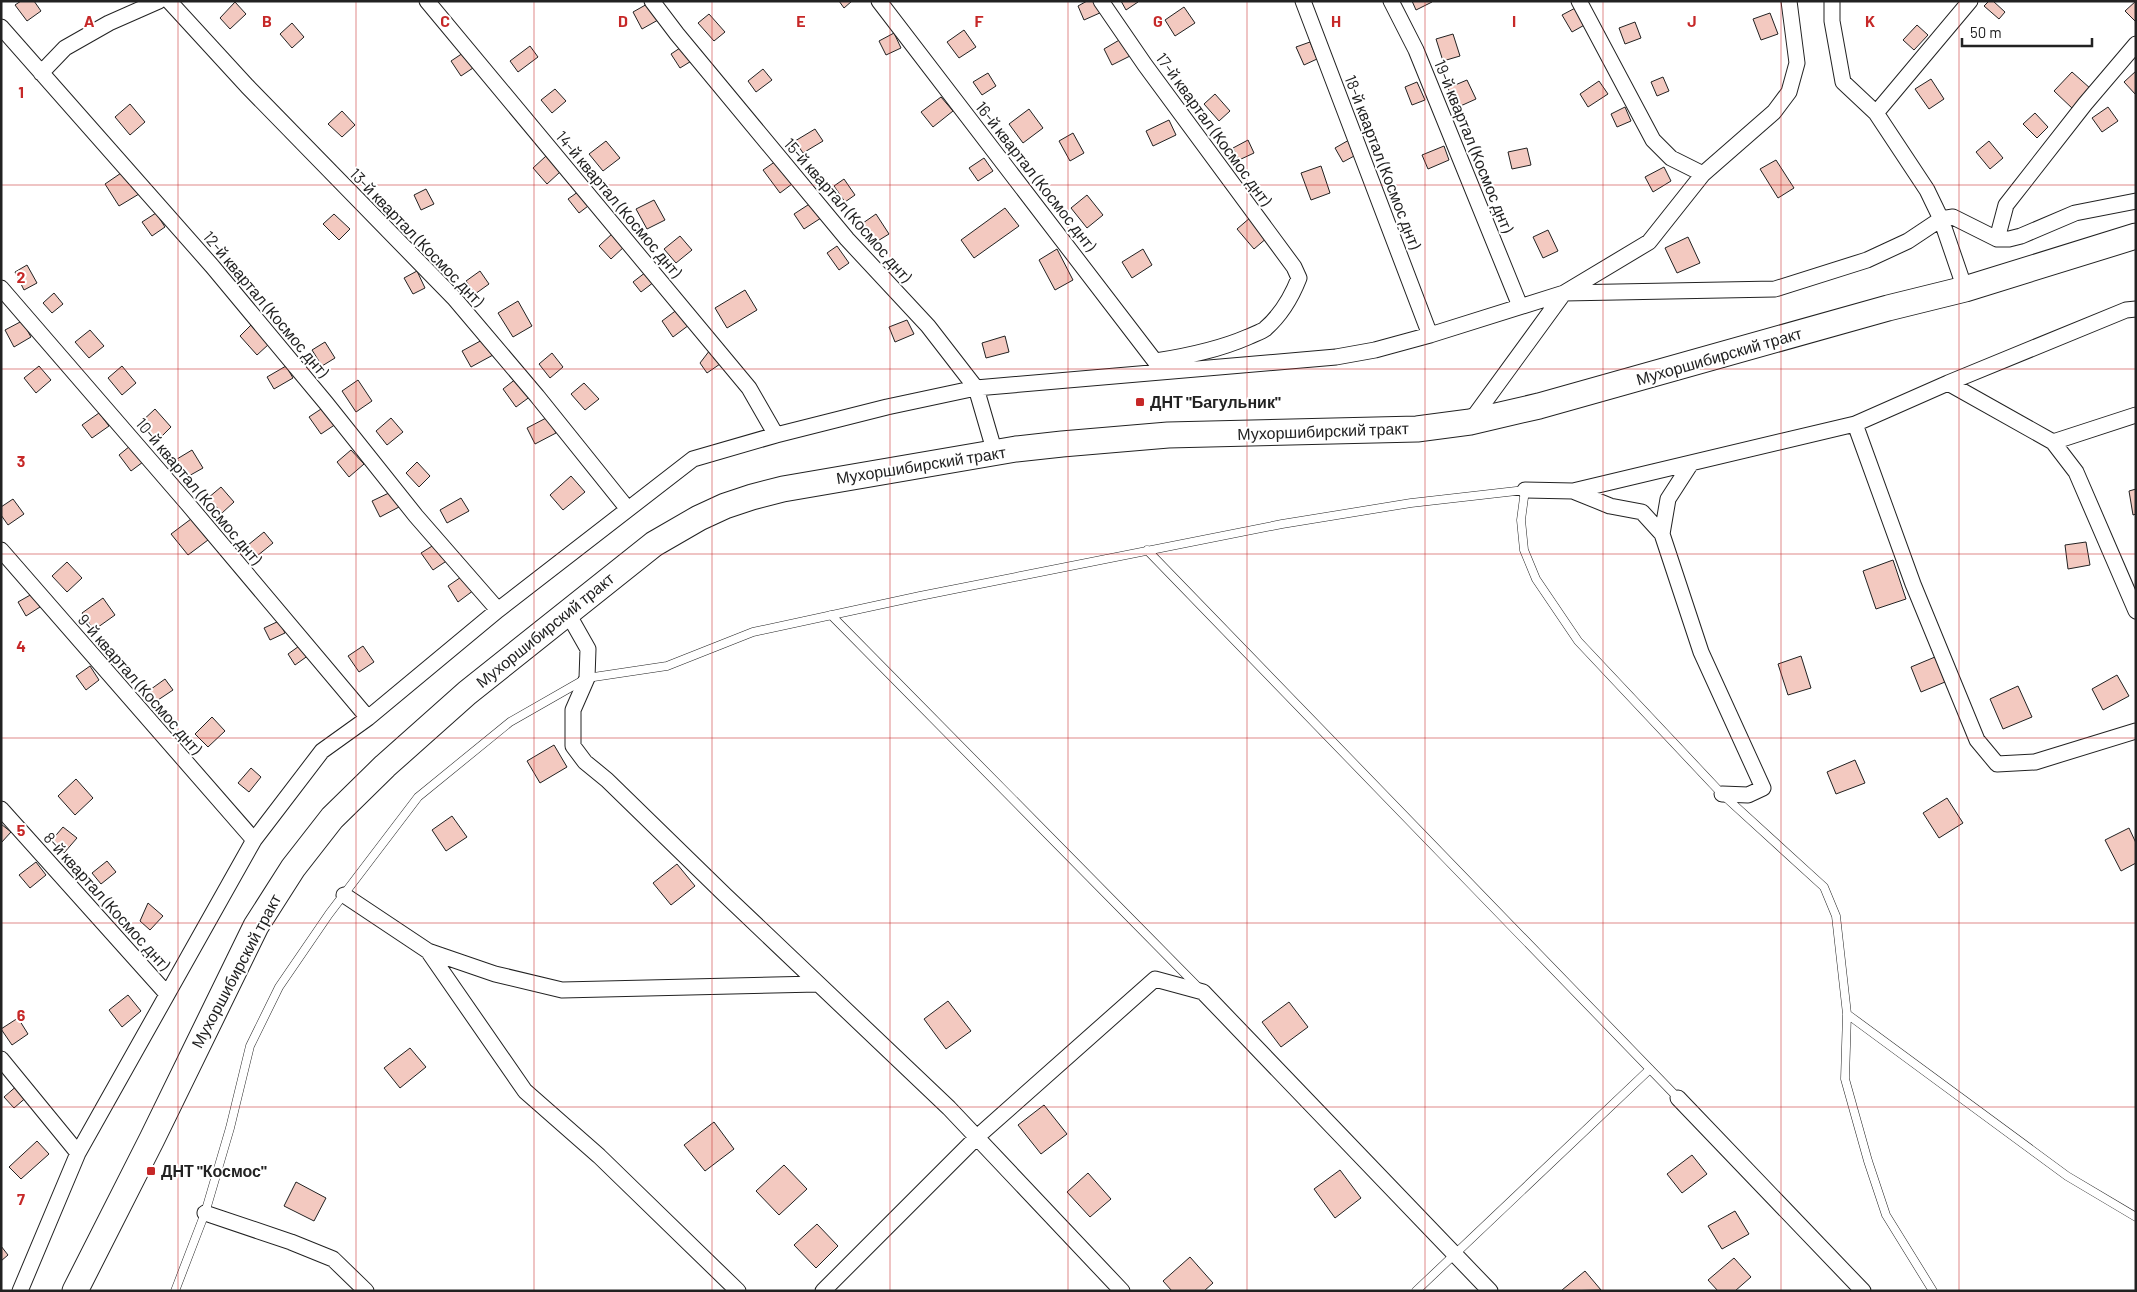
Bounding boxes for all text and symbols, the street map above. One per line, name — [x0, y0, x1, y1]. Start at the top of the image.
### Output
text: A — [84, 11, 95, 30]
text: B — [262, 11, 272, 30]
text: C — [440, 11, 450, 30]
text: D — [618, 11, 628, 30]
text: E — [796, 11, 806, 30]
text: F — [975, 11, 984, 30]
text: G — [1153, 11, 1163, 30]
text: H — [1331, 11, 1341, 30]
text: I — [1512, 11, 1516, 30]
text: J — [1687, 11, 1697, 30]
text: K — [1865, 11, 1875, 30]
scale bar — [1962, 15, 2092, 47]
text: 50 m — [1970, 23, 2002, 41]
street label: 17-й квартал (Космос днт) — [1153, 49, 1277, 209]
street label: 19-й квартал (Космос днт) — [1431, 57, 1518, 236]
street label: 18-й квартал (Космос днт) — [1341, 72, 1426, 252]
text: 1 — [18, 82, 24, 101]
street label: 16-й квартал (Космос днт) — [972, 97, 1101, 255]
street label: 14-й квартал (Космос днт) — [553, 127, 687, 281]
street label: 15-й квартал (Космос днт) — [781, 134, 917, 286]
street label: 13-й квартал (Космос днт) — [346, 164, 489, 310]
street label: 12-й квартал (Космос днт) — [200, 227, 334, 381]
text: 2 — [17, 267, 26, 286]
street label: Мухоршибирский тракт — [1634, 323, 1805, 388]
place label: ДНТ "Багульник" — [1150, 392, 1281, 411]
marker: ДНТ "Багульник" — [1134, 396, 1146, 408]
street label: 10-й квартал (Космос днт) — [132, 413, 267, 569]
street label: Мухоршибирский тракт — [1237, 418, 1410, 443]
street label: Мухоршибирский тракт — [835, 442, 1008, 487]
text: 3 — [17, 451, 25, 470]
street label: Мухоршибирский тракт — [472, 568, 618, 691]
street label: 9-й квартал (Космос днт) — [74, 610, 207, 758]
text: 4 — [16, 636, 26, 655]
text: 5 — [17, 820, 26, 839]
street label: 8-й квартал (Космос днт) — [40, 828, 175, 974]
street label: Мухоршибирский тракт — [187, 890, 285, 1051]
text: 6 — [17, 1005, 26, 1024]
place label: ДНТ "Космос" — [161, 1161, 267, 1180]
marker: ДНТ "Космос" — [145, 1165, 157, 1177]
text: 7 — [17, 1189, 25, 1208]

